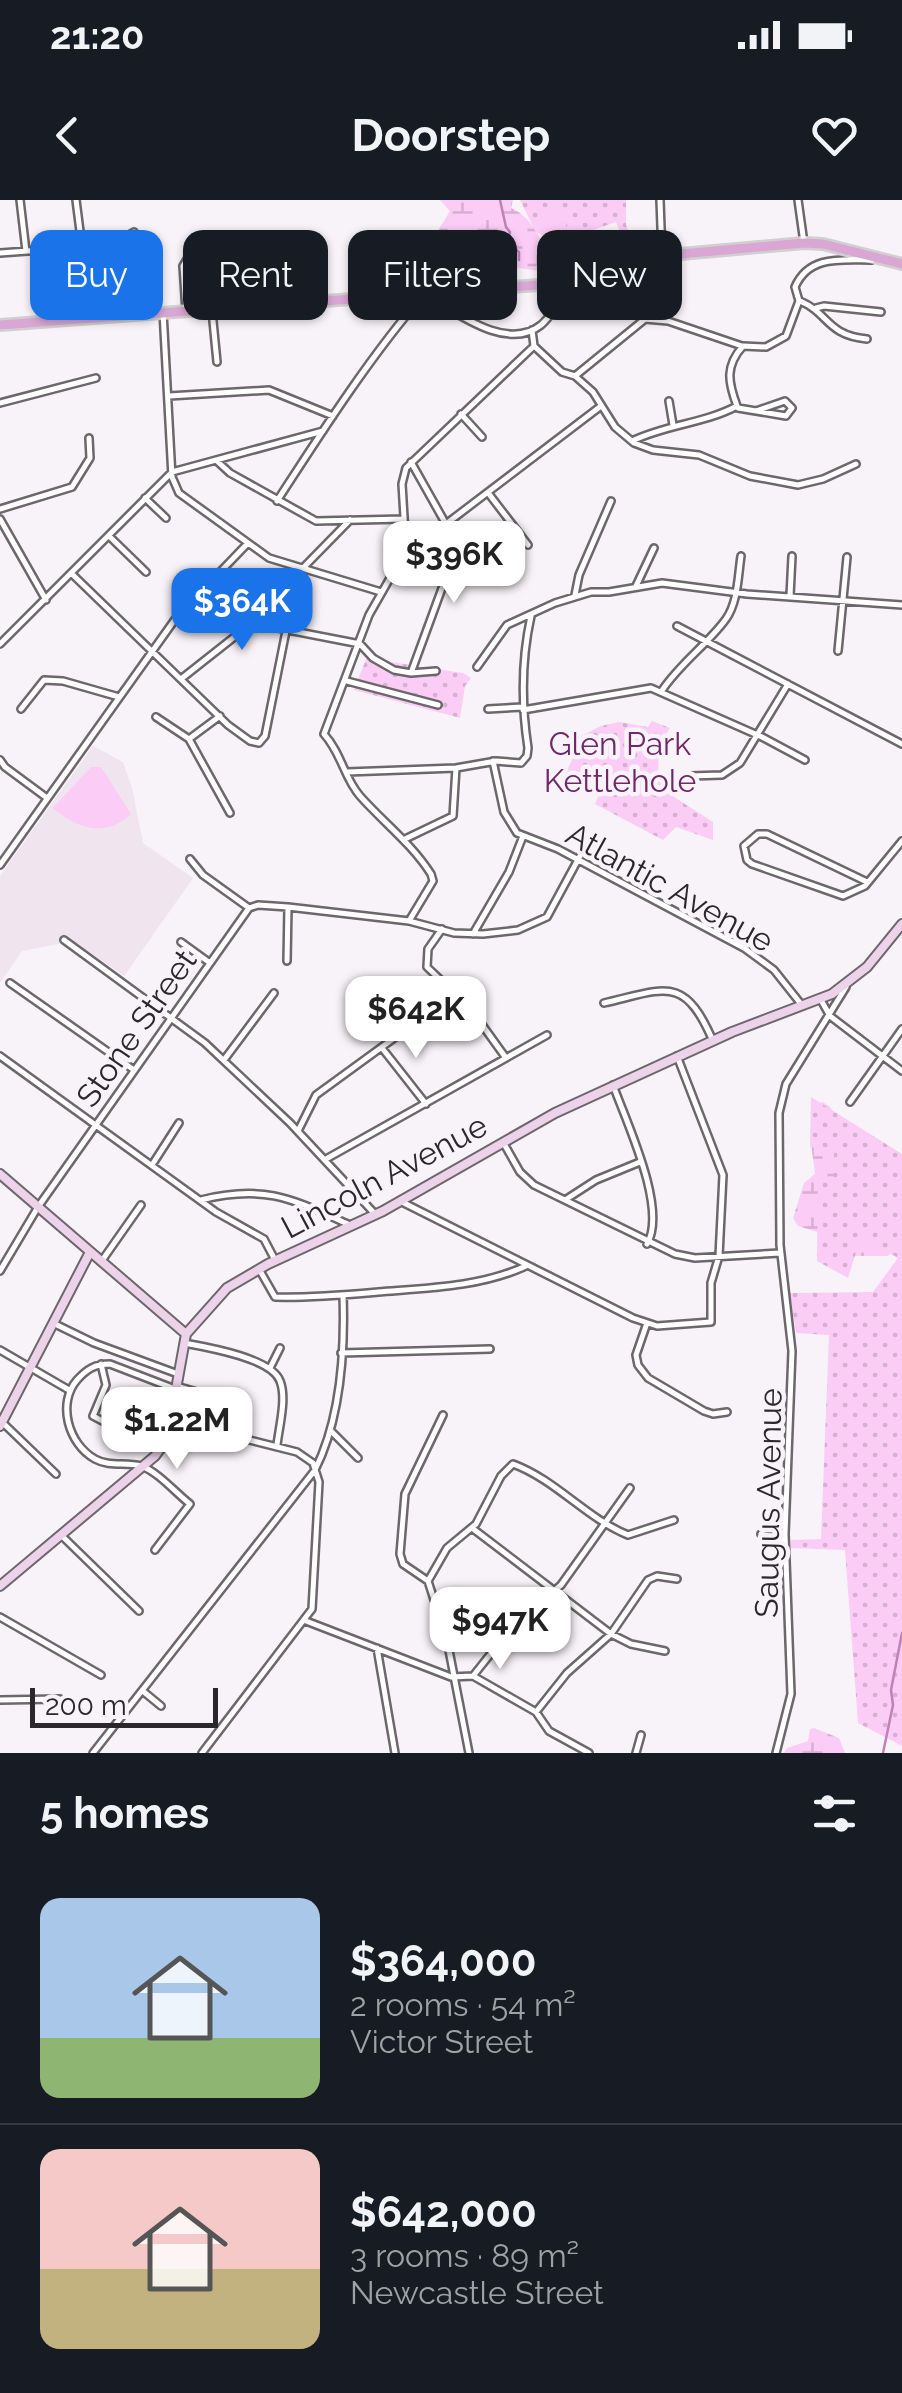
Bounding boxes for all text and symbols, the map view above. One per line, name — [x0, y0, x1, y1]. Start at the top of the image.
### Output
text: 21:20 — [50, 13, 144, 58]
icon: back — [40, 108, 95, 163]
icon: heart — [807, 108, 862, 163]
text: Doorstep — [352, 109, 550, 162]
chip: Buy — [30, 230, 163, 320]
chip: Rent — [183, 230, 328, 320]
chip: Filters — [348, 230, 517, 320]
chip: New — [537, 230, 682, 320]
pin: $396K — [384, 521, 524, 606]
text: $396K — [405, 535, 503, 572]
pin: $364K — [172, 568, 312, 653]
text: $364K — [193, 582, 291, 619]
park label: Glen Park Kettlehole — [544, 725, 696, 799]
street label: Atlantic Avenue — [560, 815, 780, 959]
street label: Stone Street — [68, 942, 204, 1114]
pin: $642K — [346, 976, 486, 1061]
text: $642K — [367, 990, 465, 1027]
street label: Lincoln Avenue — [275, 1106, 493, 1246]
pin: $1.22M — [96, 1387, 258, 1472]
street label: Saugus Avenue — [747, 1388, 789, 1618]
text: $1.22M — [123, 1401, 231, 1438]
pin: $947K — [430, 1587, 570, 1672]
text: $947K — [452, 1601, 548, 1638]
scale bar — [30, 1683, 218, 1728]
text: 200 m — [45, 1689, 127, 1722]
icon: filters — [807, 1786, 862, 1841]
text: 5 homes — [40, 1789, 209, 1838]
text: $364,000 — [350, 1937, 536, 1986]
icon: home — [120, 1938, 240, 2058]
text: 2 rooms · 54 m² — [350, 1986, 576, 2023]
text: Victor Street — [350, 2023, 533, 2060]
text: $642,000 — [350, 2188, 537, 2237]
icon: home — [120, 2189, 240, 2309]
text: 3 rooms · 89 m² — [350, 2237, 579, 2274]
text: Newcastle Street — [350, 2274, 604, 2311]

